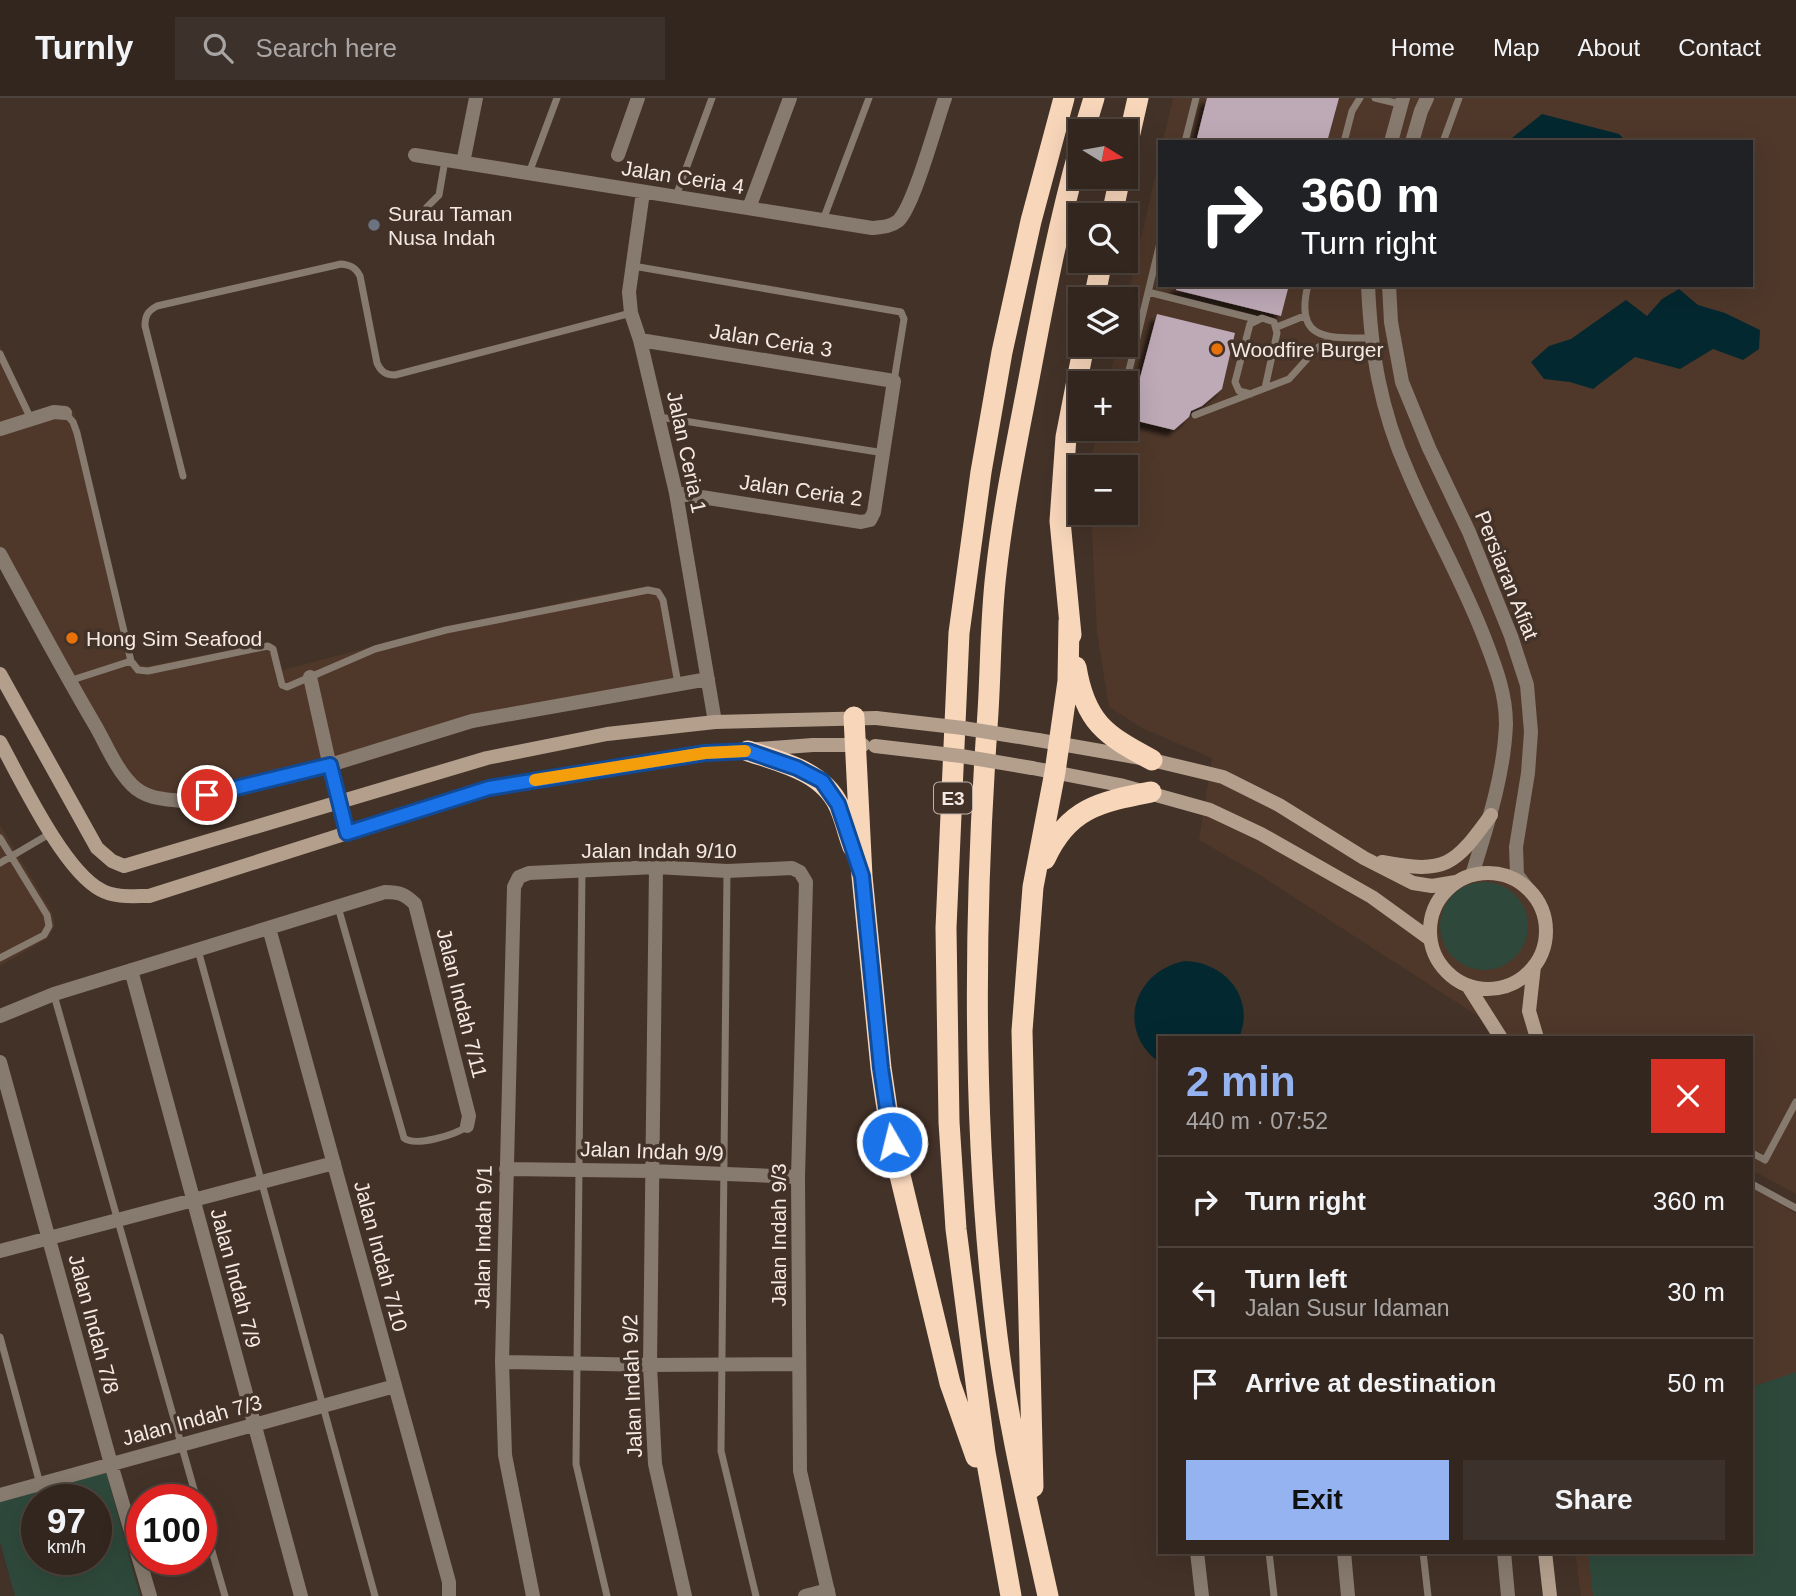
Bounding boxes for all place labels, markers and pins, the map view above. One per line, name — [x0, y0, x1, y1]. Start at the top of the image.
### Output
place label: Surau Taman Nusa Indah — [388, 202, 513, 249]
marker: Surau Taman Nusa Indah — [366, 217, 382, 233]
place label: Woodfire Burger — [1231, 338, 1384, 361]
marker: Woodfire Burger — [1209, 341, 1225, 357]
place label: Hong Sim Seafood — [86, 627, 262, 650]
marker: Hong Sim Seafood — [64, 630, 80, 646]
pin — [177, 765, 237, 825]

